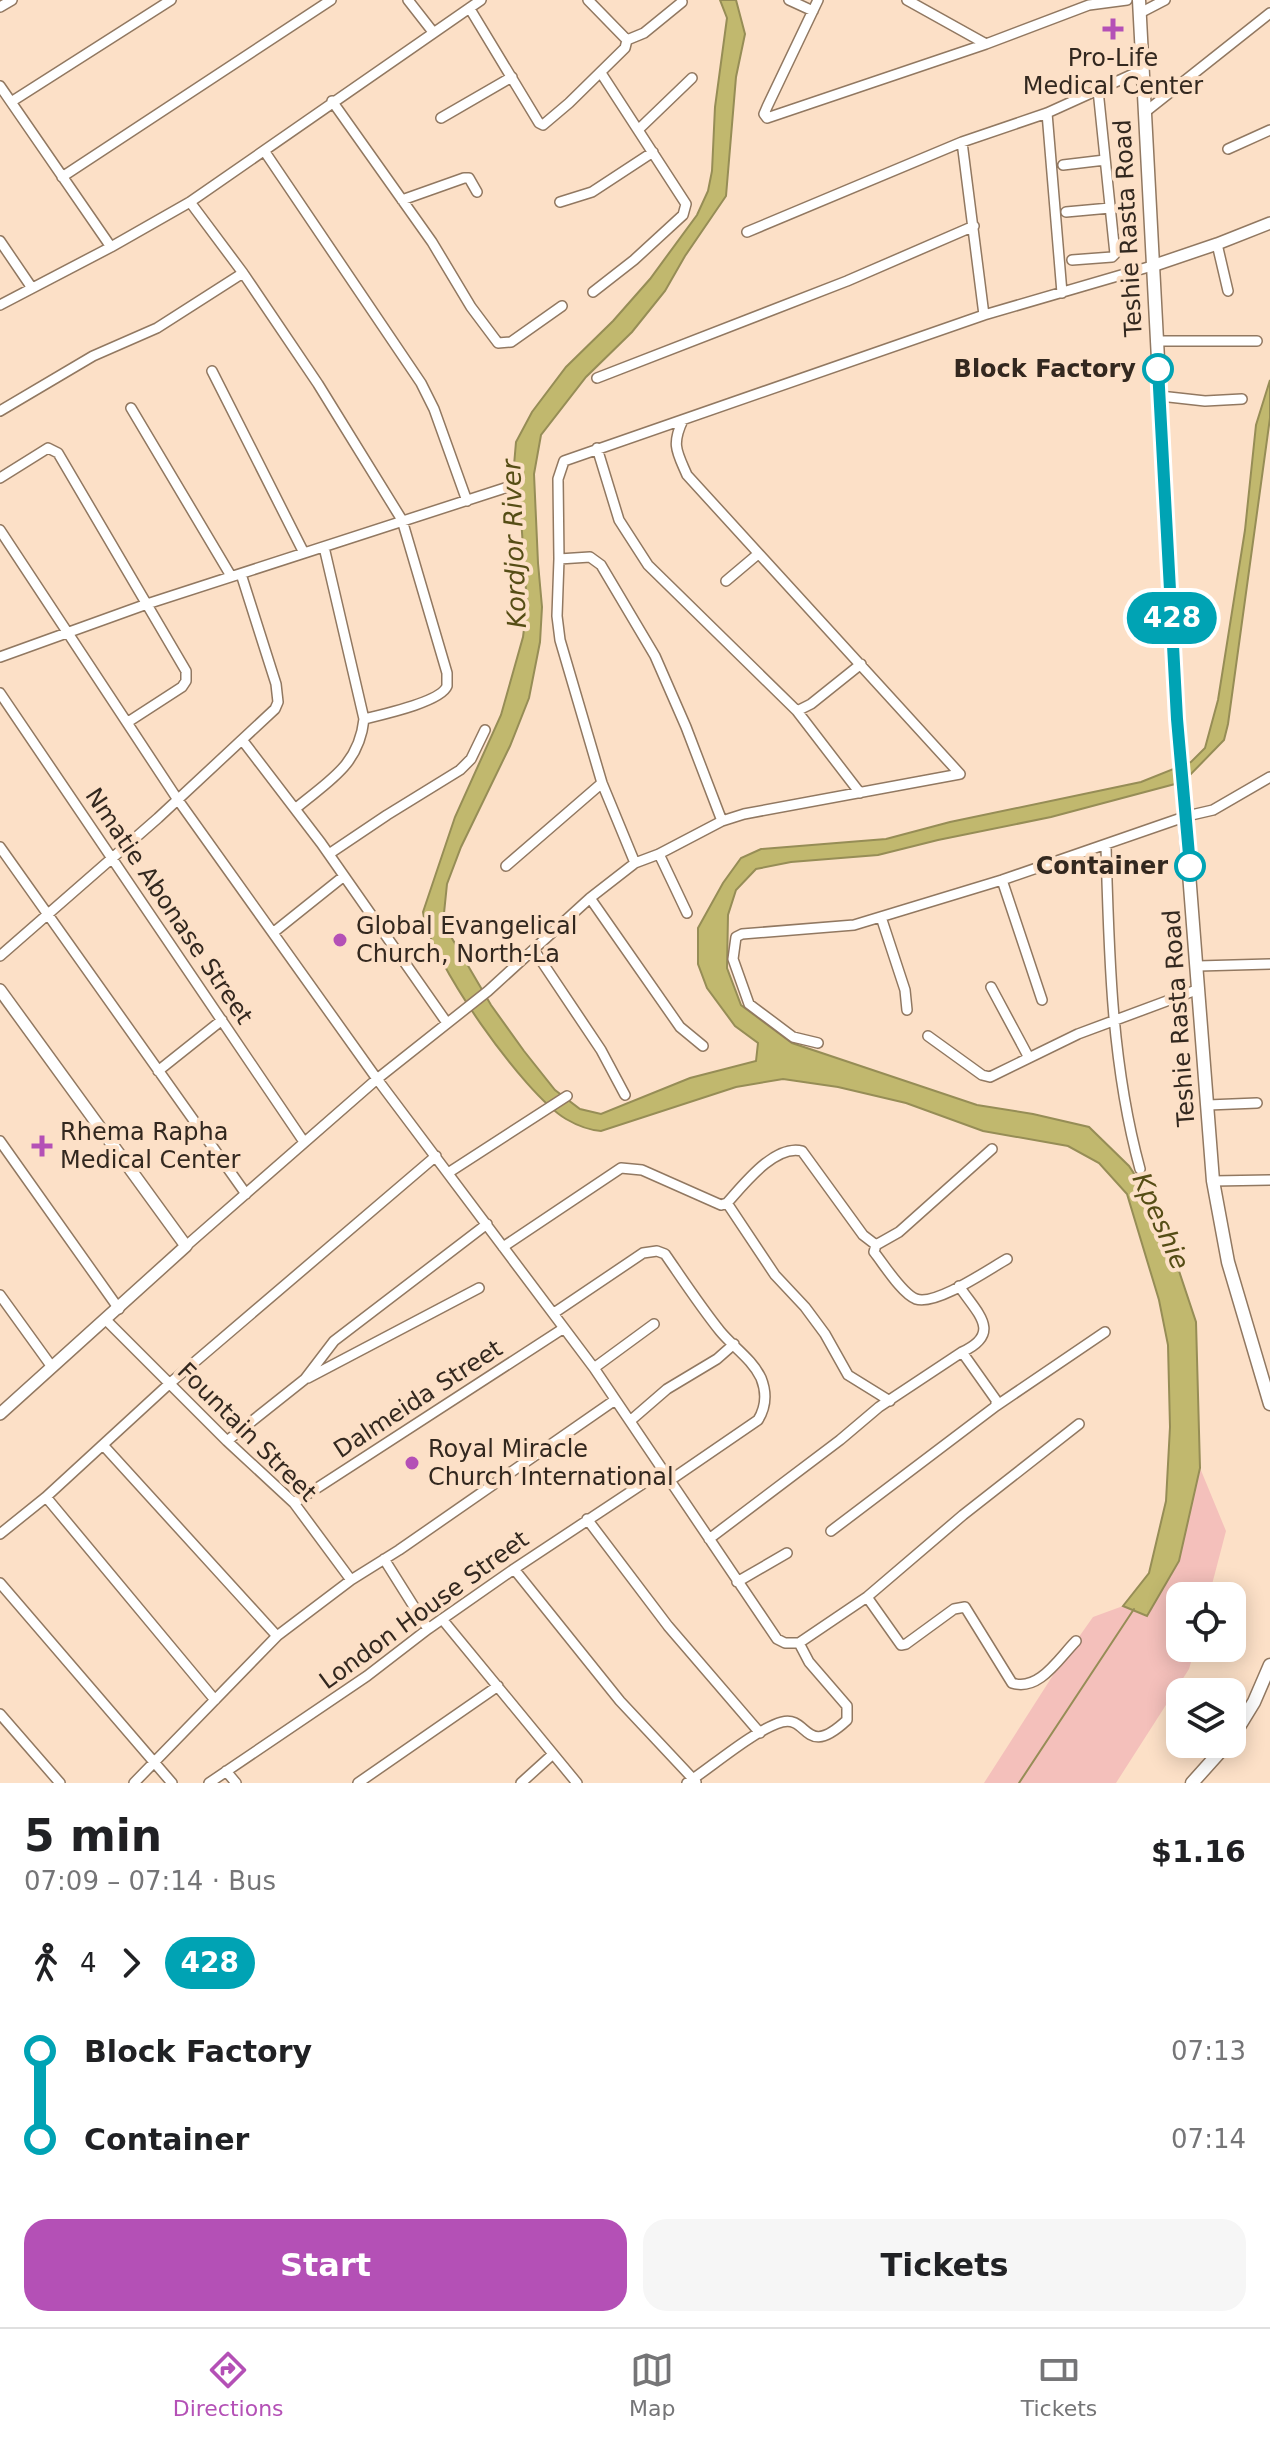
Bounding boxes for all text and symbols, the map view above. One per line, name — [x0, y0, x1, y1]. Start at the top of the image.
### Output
marker: Pro-Life Medical Center — [1102, 18, 1124, 40]
place label: Pro-Life Medical Center — [1023, 44, 1203, 100]
street label: Teshie Rasta Road — [1108, 119, 1148, 338]
marker: Block Factory — [1143, 354, 1173, 384]
place label: Block Factory — [954, 355, 1136, 383]
water label: Kordjor River — [496, 457, 532, 629]
line badge: 428 — [1126, 592, 1218, 644]
text: 428 — [1143, 601, 1201, 634]
street label: Nmatie Abonase Street — [79, 783, 259, 1029]
marker: Container — [1175, 851, 1205, 881]
place label: Container — [1036, 852, 1168, 880]
street label: Teshie Rasta Road — [1157, 909, 1201, 1128]
place label: Global Evangelical Church, North-La — [356, 912, 577, 968]
marker: Global Evangelical Church, North-La — [331, 931, 349, 949]
place label: Rhema Rapha Medical Center — [60, 1118, 240, 1174]
marker: Rhema Rapha Medical Center — [31, 1135, 53, 1157]
water label: Kpeshie — [1126, 1168, 1196, 1274]
street label: Dalmeida Street — [329, 1334, 507, 1464]
street label: Fountain Street — [172, 1357, 322, 1507]
place label: Royal Miracle Church International — [428, 1435, 674, 1491]
marker: Royal Miracle Church International — [403, 1454, 421, 1472]
street label: London House Street — [314, 1525, 534, 1695]
map controls — [1166, 1582, 1246, 1758]
button: locate — [1166, 1582, 1246, 1662]
button: layers — [1166, 1678, 1246, 1758]
text: 5 min — [24, 1810, 162, 1861]
text: $1.16 — [1151, 1834, 1246, 1869]
text: 07:09 – 07:14 · Bus — [24, 1866, 276, 1896]
icon: walk — [24, 1941, 68, 1985]
icon: forward — [109, 1941, 153, 1985]
text: 428 — [181, 1946, 239, 1979]
text: 4 — [80, 1948, 97, 1978]
text: Block Factory — [84, 2034, 312, 2069]
text: 07:13 — [1171, 2036, 1246, 2066]
text: Container — [84, 2122, 249, 2157]
text: 07:14 — [1171, 2124, 1246, 2154]
button: Start — [24, 2219, 627, 2311]
button: Tickets — [643, 2219, 1246, 2311]
tab: Directions — [173, 2348, 284, 2421]
tab: Map — [629, 2348, 675, 2421]
tab: Tickets — [1021, 2348, 1097, 2421]

